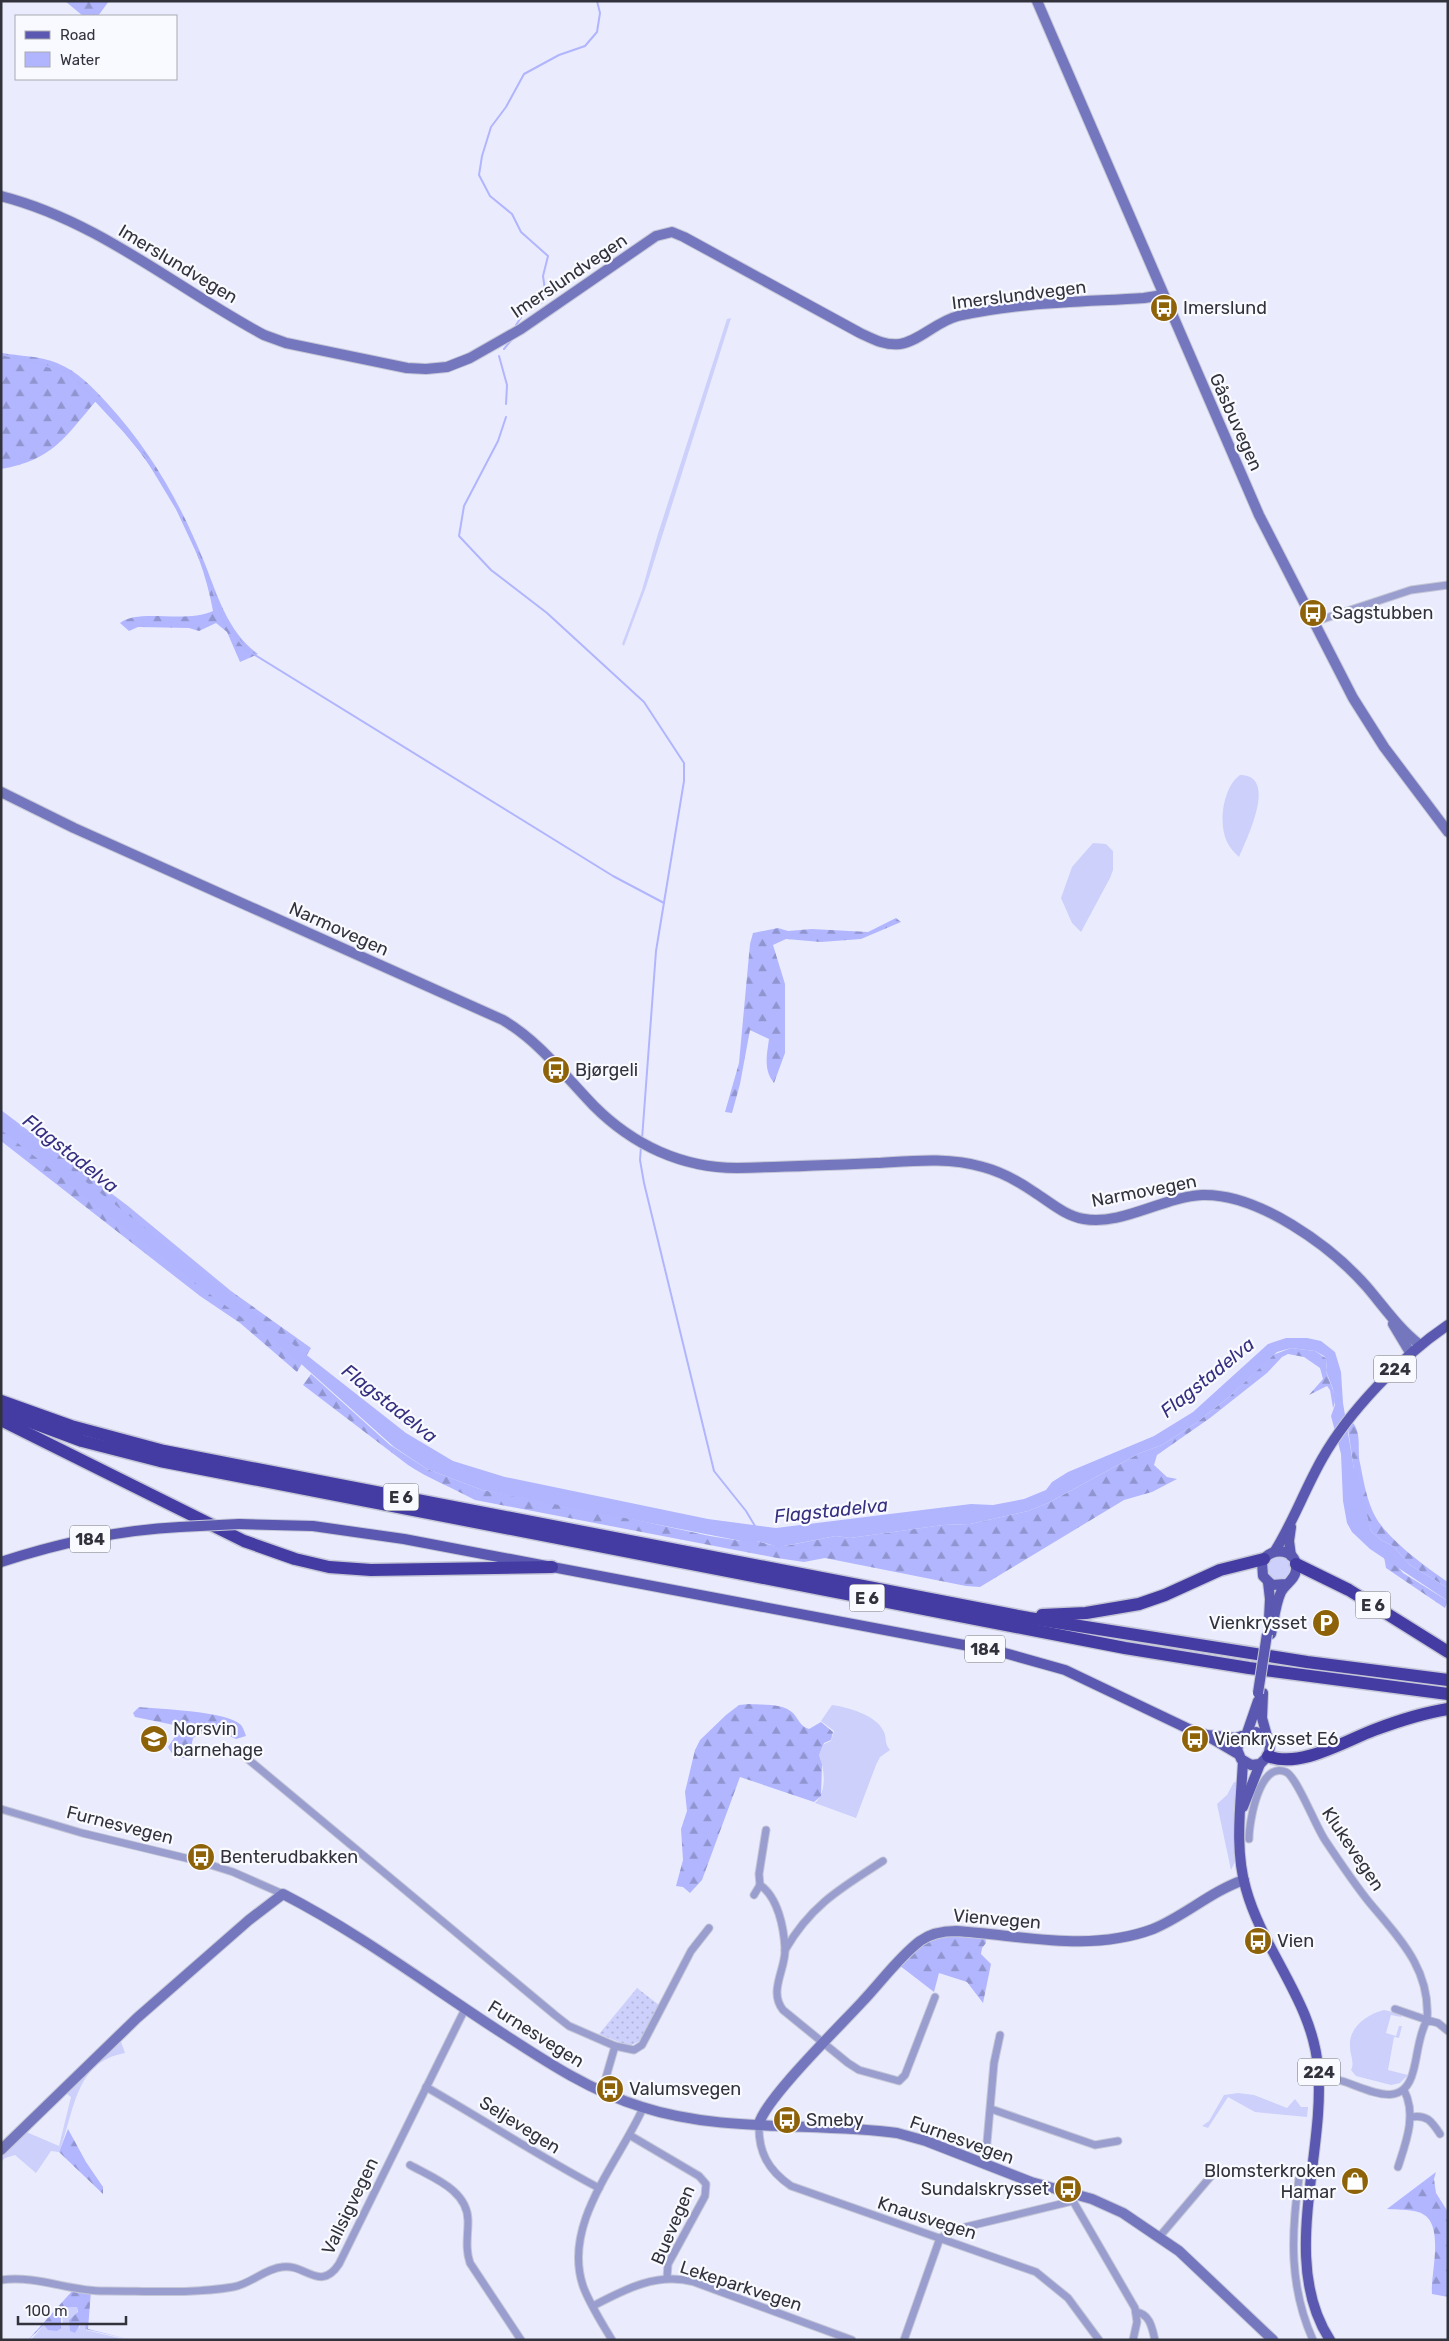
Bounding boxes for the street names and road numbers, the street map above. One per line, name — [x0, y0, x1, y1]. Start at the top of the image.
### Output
street label: Imerslundvegen — [114, 220, 242, 308]
street label: Imerslundvegen — [507, 229, 631, 323]
street label: Imerslundvegen — [951, 276, 1087, 314]
street label: Gåsbuvegen — [1205, 370, 1267, 474]
street label: Narmovegen — [286, 897, 392, 961]
street label: Narmovegen — [1090, 1170, 1198, 1212]
road number: 224 — [1374, 1356, 1416, 1382]
road number: E 6 — [384, 1484, 418, 1510]
road number: 184 — [70, 1526, 110, 1552]
road number: E 6 — [850, 1585, 884, 1612]
road number: E 6 — [1356, 1592, 1390, 1618]
road number: 184 — [965, 1636, 1005, 1662]
street label: Furnesvegen — [64, 1801, 176, 1849]
street label: Klukevegen — [1317, 1803, 1389, 1895]
street label: Vienvegen — [952, 1904, 1042, 1934]
street label: Furnesvegen — [484, 1996, 588, 2072]
road number: 224 — [1298, 2058, 1340, 2086]
street label: Seljevegen — [475, 2091, 565, 2159]
street label: Furnesvegen — [907, 2111, 1017, 2169]
street label: Vallsigvegen — [317, 2154, 383, 2258]
street label: Buevegen — [646, 2182, 700, 2268]
street label: Knausvegen — [875, 2192, 979, 2244]
street label: Lekeparkvegen — [677, 2256, 805, 2316]

